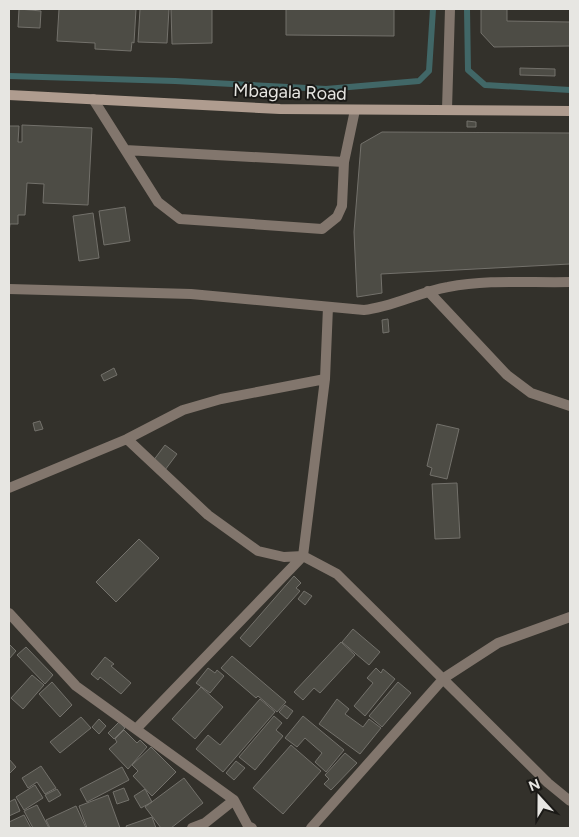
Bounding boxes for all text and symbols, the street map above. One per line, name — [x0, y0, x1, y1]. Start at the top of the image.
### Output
street label: Mbagala Road — [233, 79, 347, 105]
north arrow — [514, 772, 564, 822]
text: N — [526, 775, 543, 795]

